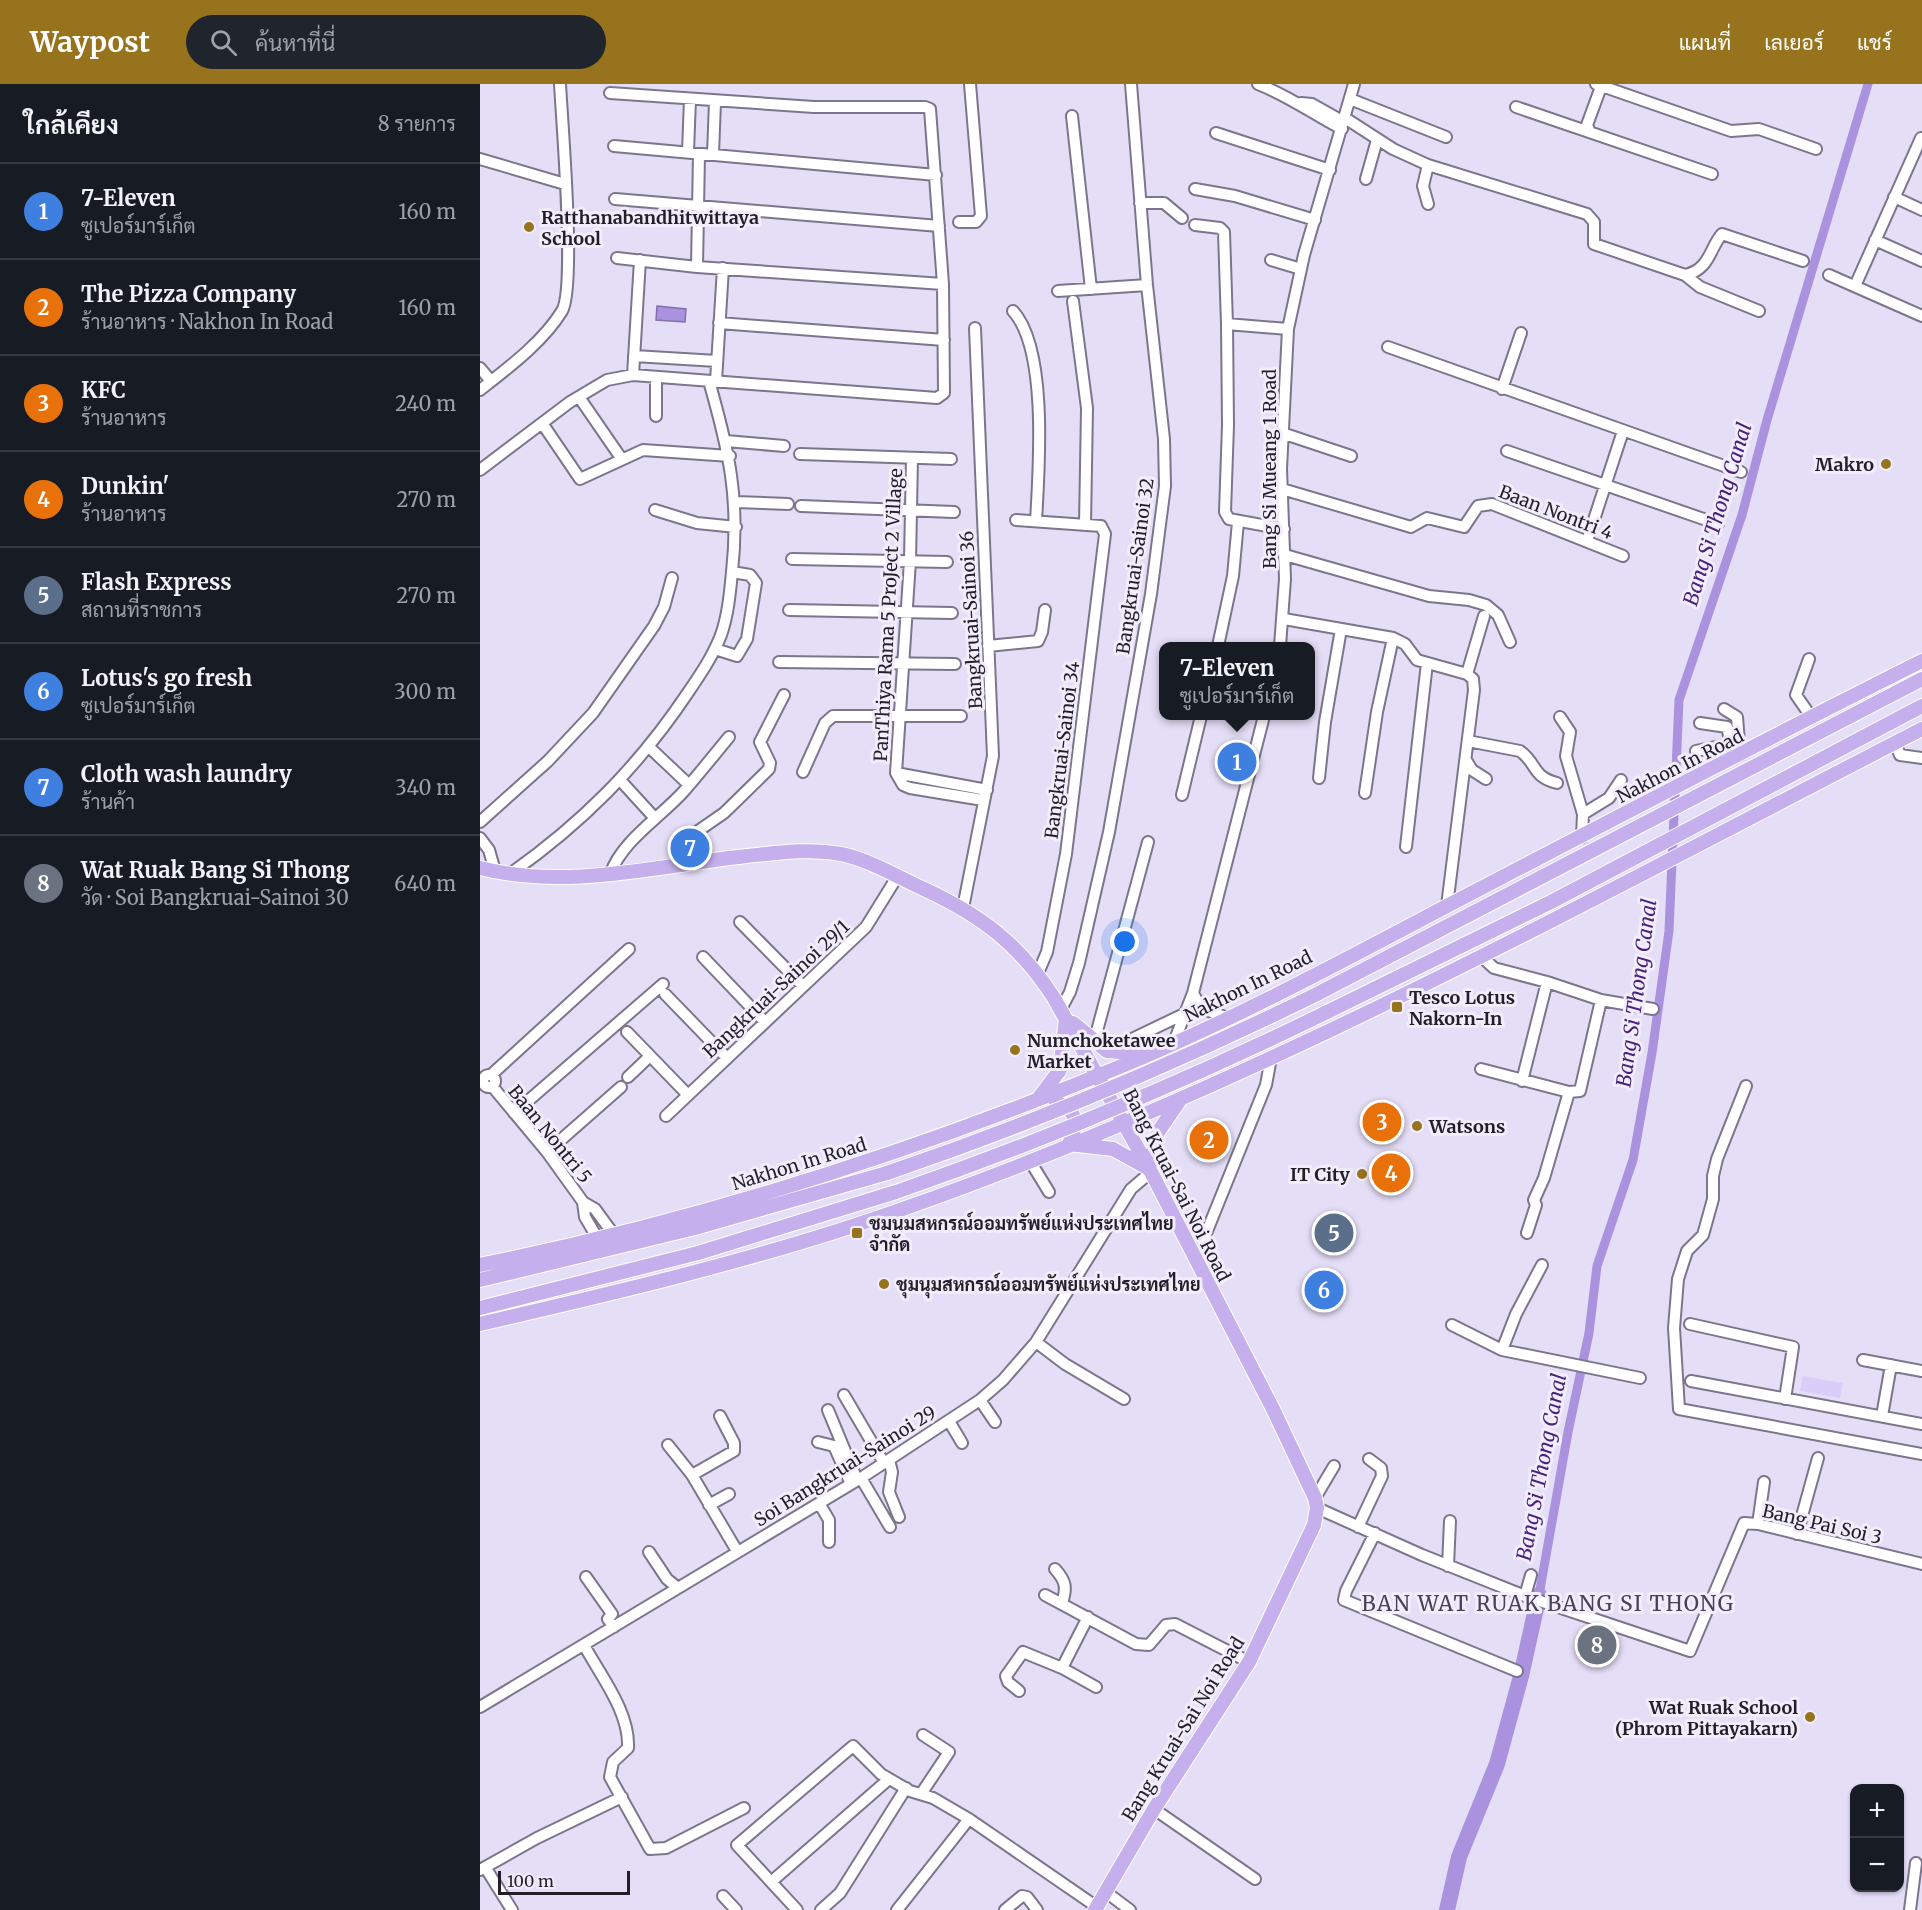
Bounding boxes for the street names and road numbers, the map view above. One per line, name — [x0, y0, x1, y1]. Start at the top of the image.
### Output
street label: Bang Si Mueang 1 Road — [1258, 369, 1281, 569]
street label: PanThiya Rama 5 ProJect 2 Village — [869, 468, 907, 762]
street label: Bangkruai-Sainoi 32 — [1111, 476, 1159, 656]
street label: Baan Nontri 4 — [1496, 480, 1616, 544]
street label: Bangkruai-Sainoi 36 — [955, 530, 987, 710]
street label: Bangkruai-Sainoi 34 — [1040, 660, 1084, 840]
street label: Nakhon In Road — [1613, 724, 1748, 808]
street label: Bangkruai-Sainoi 29/1 — [698, 915, 854, 1063]
street label: Nakhon In Road — [1180, 945, 1316, 1027]
street label: Baan Nontri 5 — [503, 1080, 597, 1188]
street label: Bang Kruai-Sai Noi Road — [1118, 1085, 1236, 1285]
street label: Nakhon In Road — [729, 1133, 869, 1195]
street label: Soi Bangkruai-Sainoi 29 — [750, 1401, 940, 1531]
street label: Bang Pai Soi 3 — [1760, 1499, 1884, 1549]
street label: Bang Kruai-Sai Noi Road — [1117, 1632, 1249, 1826]

